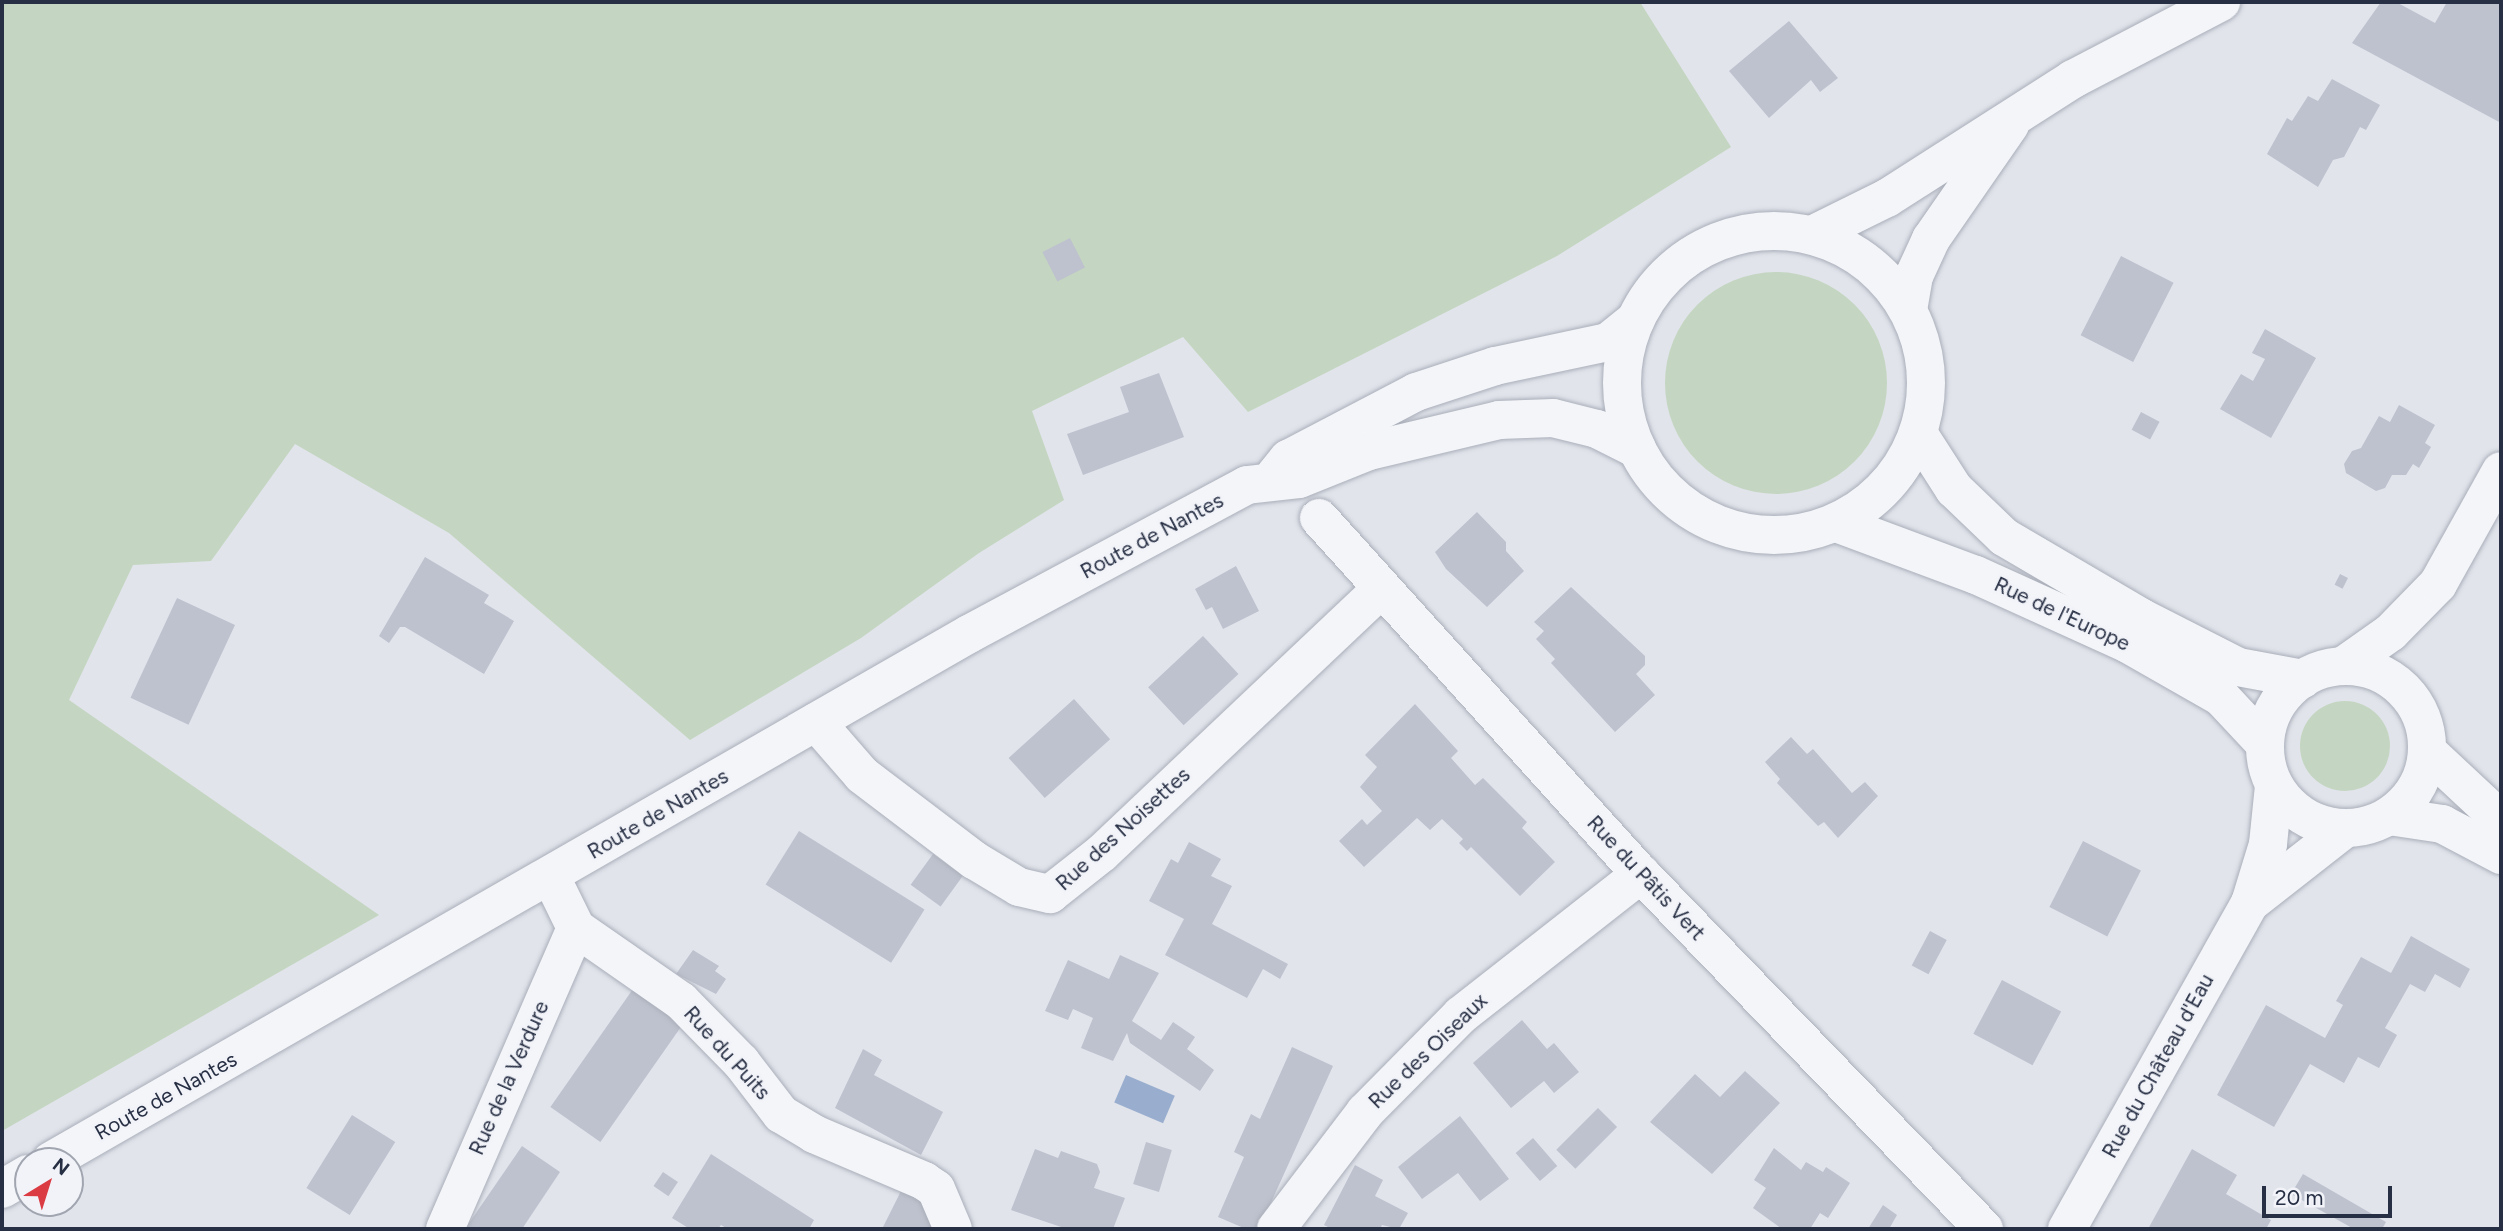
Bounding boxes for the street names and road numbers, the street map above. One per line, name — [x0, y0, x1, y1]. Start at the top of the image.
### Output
street label: Route de Nantes — [1076, 488, 1228, 584]
street label: Rue de l'Europe — [1990, 572, 2134, 656]
street label: Rue des Noisettes — [1051, 762, 1195, 896]
street label: Route de Nantes — [583, 763, 733, 865]
street label: Rue du Pâtis Vert — [1582, 810, 1710, 946]
street label: Rue du Château d'Eau — [2097, 970, 2219, 1162]
street label: Rue des Oiseaux — [1363, 988, 1493, 1114]
street label: Rue de la Verdure — [464, 997, 554, 1159]
street label: Rue du Puits — [678, 1001, 776, 1105]
street label: Route de Nantes — [91, 1047, 241, 1145]

